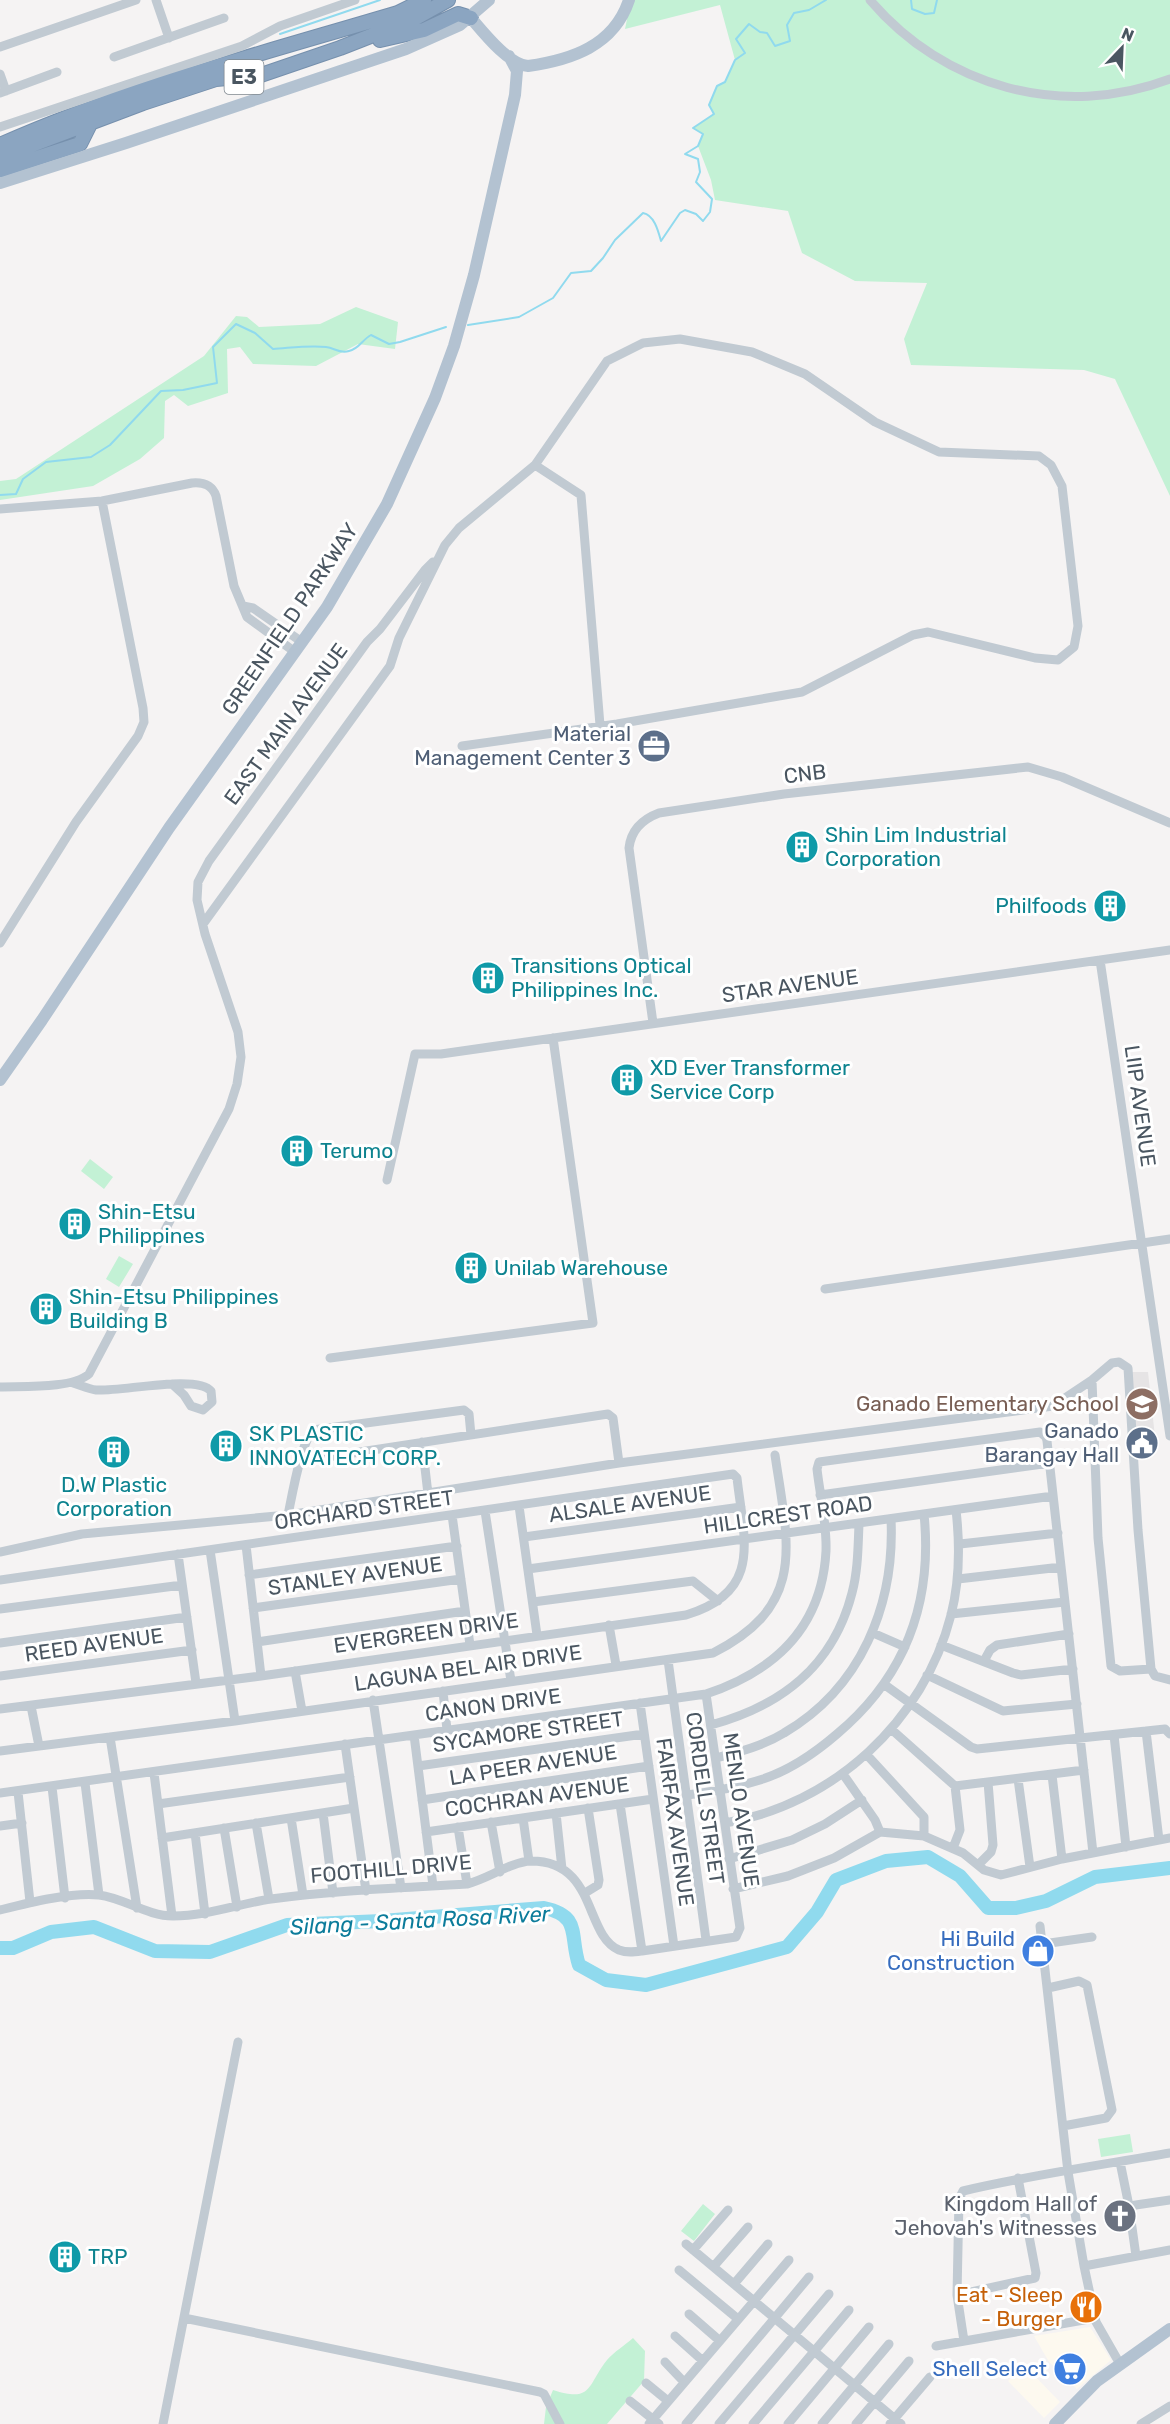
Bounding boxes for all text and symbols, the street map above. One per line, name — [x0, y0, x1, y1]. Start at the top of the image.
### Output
north arrow — [1092, 18, 1152, 78]
text: N — [1119, 24, 1137, 46]
road number: E3 — [224, 60, 264, 94]
street label: GREENFIELD PARKWAY — [216, 518, 363, 719]
street label: EAST MAIN AVENUE — [219, 638, 353, 809]
place label: Material Management Center 3 — [414, 721, 631, 770]
office icon: Material Management Center 3 — [636, 728, 672, 764]
street label: CNB — [782, 759, 828, 789]
place label: Shin Lim Industrial Corporation — [825, 822, 1007, 871]
building icon: Shin Lim Industrial Corporation — [784, 829, 820, 865]
building icon: Philfoods — [1092, 888, 1128, 924]
place label: Philfoods — [995, 893, 1087, 918]
place label: Transitions Optical Philippines Inc. — [511, 953, 692, 1002]
building icon: Transitions Optical Philippines Inc. — [470, 960, 506, 996]
street label: STAR AVENUE — [720, 964, 860, 1007]
street label: LIIP AVENUE — [1120, 1044, 1161, 1168]
place label: XD Ever Transformer Service Corp — [650, 1055, 850, 1104]
building icon: XD Ever Transformer Service Corp — [609, 1062, 645, 1098]
building icon: Terumo — [279, 1133, 315, 1169]
place label: Terumo — [320, 1138, 393, 1163]
place label: Shin-Etsu Philippines — [98, 1199, 205, 1248]
building icon: Shin-Etsu Philippines — [57, 1206, 93, 1242]
building icon: Unilab Warehouse — [453, 1250, 489, 1286]
place label: Unilab Warehouse — [494, 1255, 668, 1280]
place label: Shin-Etsu Philippines Building B — [69, 1284, 279, 1333]
building icon: Shin-Etsu Philippines Building B — [28, 1291, 64, 1327]
school or university icon: Ganado Elementary School — [1124, 1386, 1160, 1422]
place label: Ganado Elementary School — [856, 1391, 1119, 1416]
place label: Ganado Barangay Hall — [984, 1418, 1119, 1467]
place label: SK PLASTIC INNOVATECH CORP. — [249, 1421, 441, 1470]
public building icon: Ganado Barangay Hall — [1124, 1425, 1160, 1461]
building icon: SK PLASTIC INNOVATECH CORP. — [208, 1428, 244, 1464]
building icon: D.W Plastic Corporation — [96, 1434, 132, 1470]
place label: D.W Plastic Corporation — [56, 1472, 172, 1521]
street label: ALSALE AVENUE — [547, 1480, 713, 1527]
street label: ORCHARD STREET — [273, 1485, 455, 1534]
street label: HILLCREST ROAD — [702, 1490, 874, 1539]
street label: STANLEY AVENUE — [266, 1551, 444, 1600]
street label: EVERGREEN DRIVE — [332, 1607, 520, 1658]
street label: REED AVENUE — [23, 1622, 165, 1667]
street label: LAGUNA BEL AIR DRIVE — [352, 1639, 583, 1696]
street label: CANON DRIVE — [423, 1683, 562, 1726]
street label: SYCAMORE STREET — [431, 1706, 625, 1757]
street label: CORDELL STREET — [681, 1710, 730, 1886]
street label: MENLO AVENUE — [718, 1731, 765, 1889]
street label: FAIRFAX AVENUE — [651, 1736, 700, 1908]
street label: LA PEER AVENUE — [447, 1739, 619, 1790]
street label: COCHRAN AVENUE — [443, 1771, 631, 1822]
street label: FOOTHILL DRIVE — [309, 1849, 473, 1888]
water label: Silang - Santa Rosa River — [289, 1900, 552, 1941]
place label: Hi Build Construction — [887, 1926, 1015, 1975]
shop icon: Hi Build Construction — [1020, 1933, 1056, 1969]
place label: Kingdom Hall of Jehovah's Witnesses — [894, 2191, 1097, 2240]
church icon: Kingdom Hall of Jehovah's Witnesses — [1102, 2198, 1138, 2234]
building icon: TRP — [47, 2239, 83, 2275]
place label: TRP — [88, 2244, 127, 2269]
place label: Eat - Sleep - Burger — [956, 2282, 1063, 2331]
restaurant icon: Eat - Sleep - Burger — [1068, 2289, 1104, 2325]
supermarket icon: Shell Select — [1052, 2351, 1088, 2387]
place label: Shell Select — [933, 2356, 1047, 2381]

